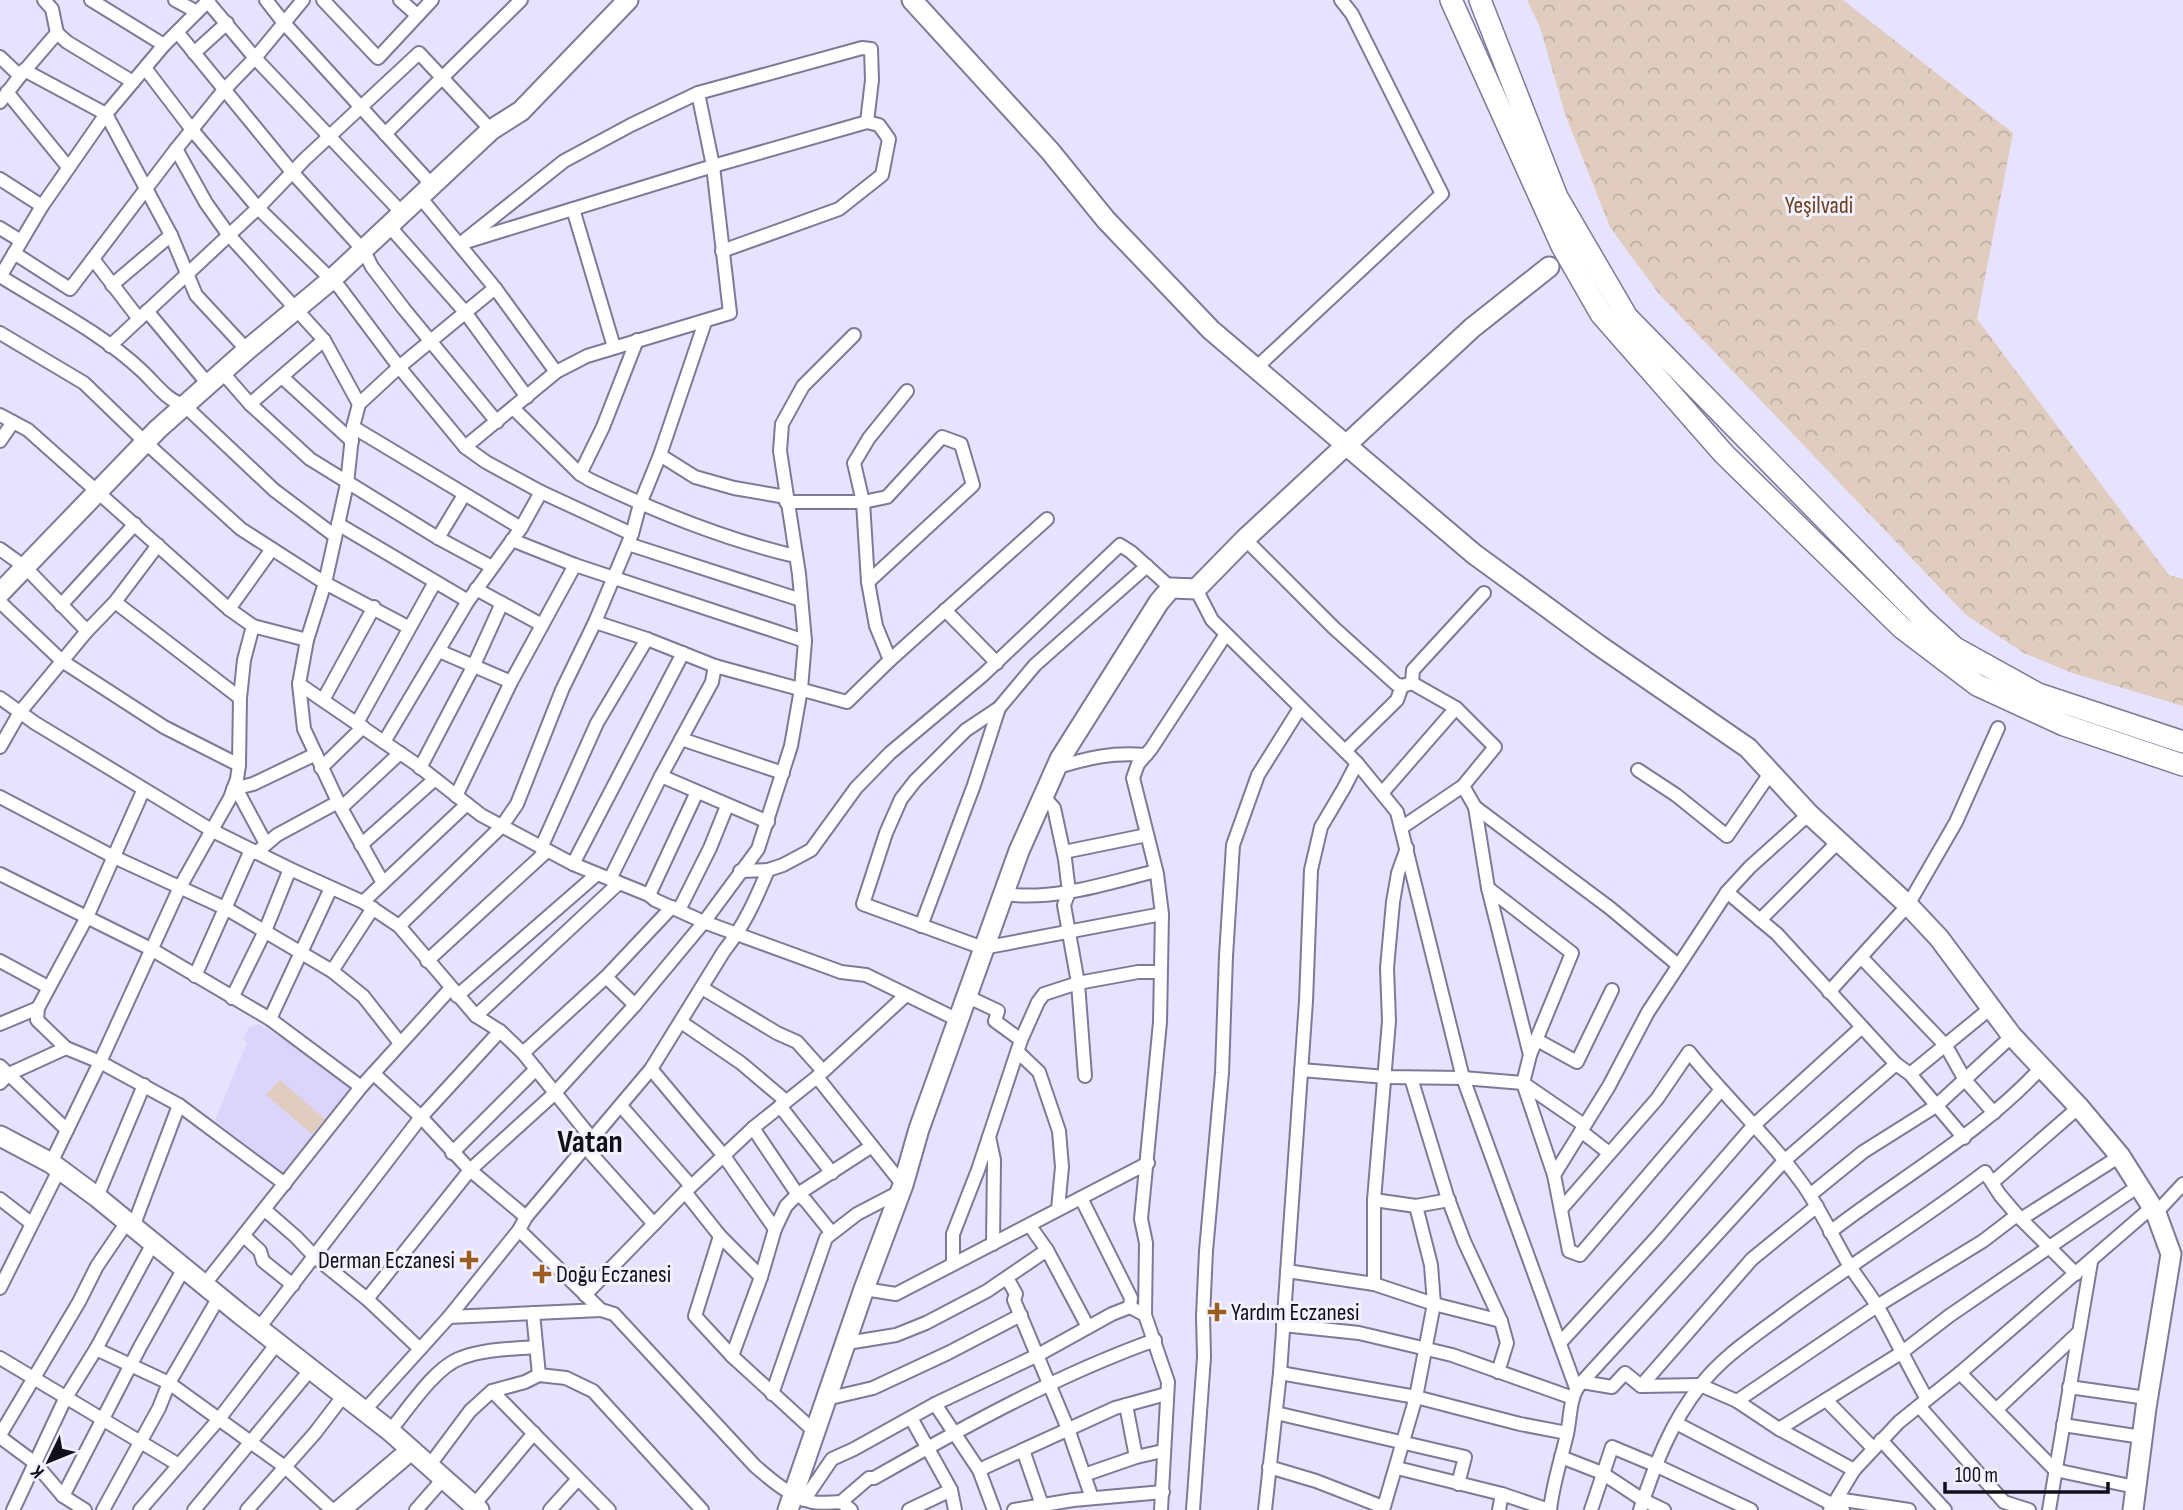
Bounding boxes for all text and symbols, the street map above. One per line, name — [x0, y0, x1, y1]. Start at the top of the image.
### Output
park label: Yeşilvadi — [1785, 191, 1853, 220]
district label: Vatan — [557, 1123, 623, 1162]
place label: Derman Eczanesi — [318, 1246, 455, 1275]
marker: Derman Eczanesi — [461, 1252, 477, 1268]
place label: Doğu Eczanesi — [556, 1260, 671, 1289]
marker: Doğu Eczanesi — [534, 1266, 550, 1282]
place label: Yardım Eczanesi — [1231, 1298, 1359, 1327]
marker: Yardım Eczanesi — [1209, 1304, 1225, 1320]
north arrow — [14, 1426, 84, 1496]
scale bar — [1945, 1450, 2108, 1494]
text: K — [26, 1460, 49, 1483]
text: 100 m — [1955, 1463, 1998, 1488]

